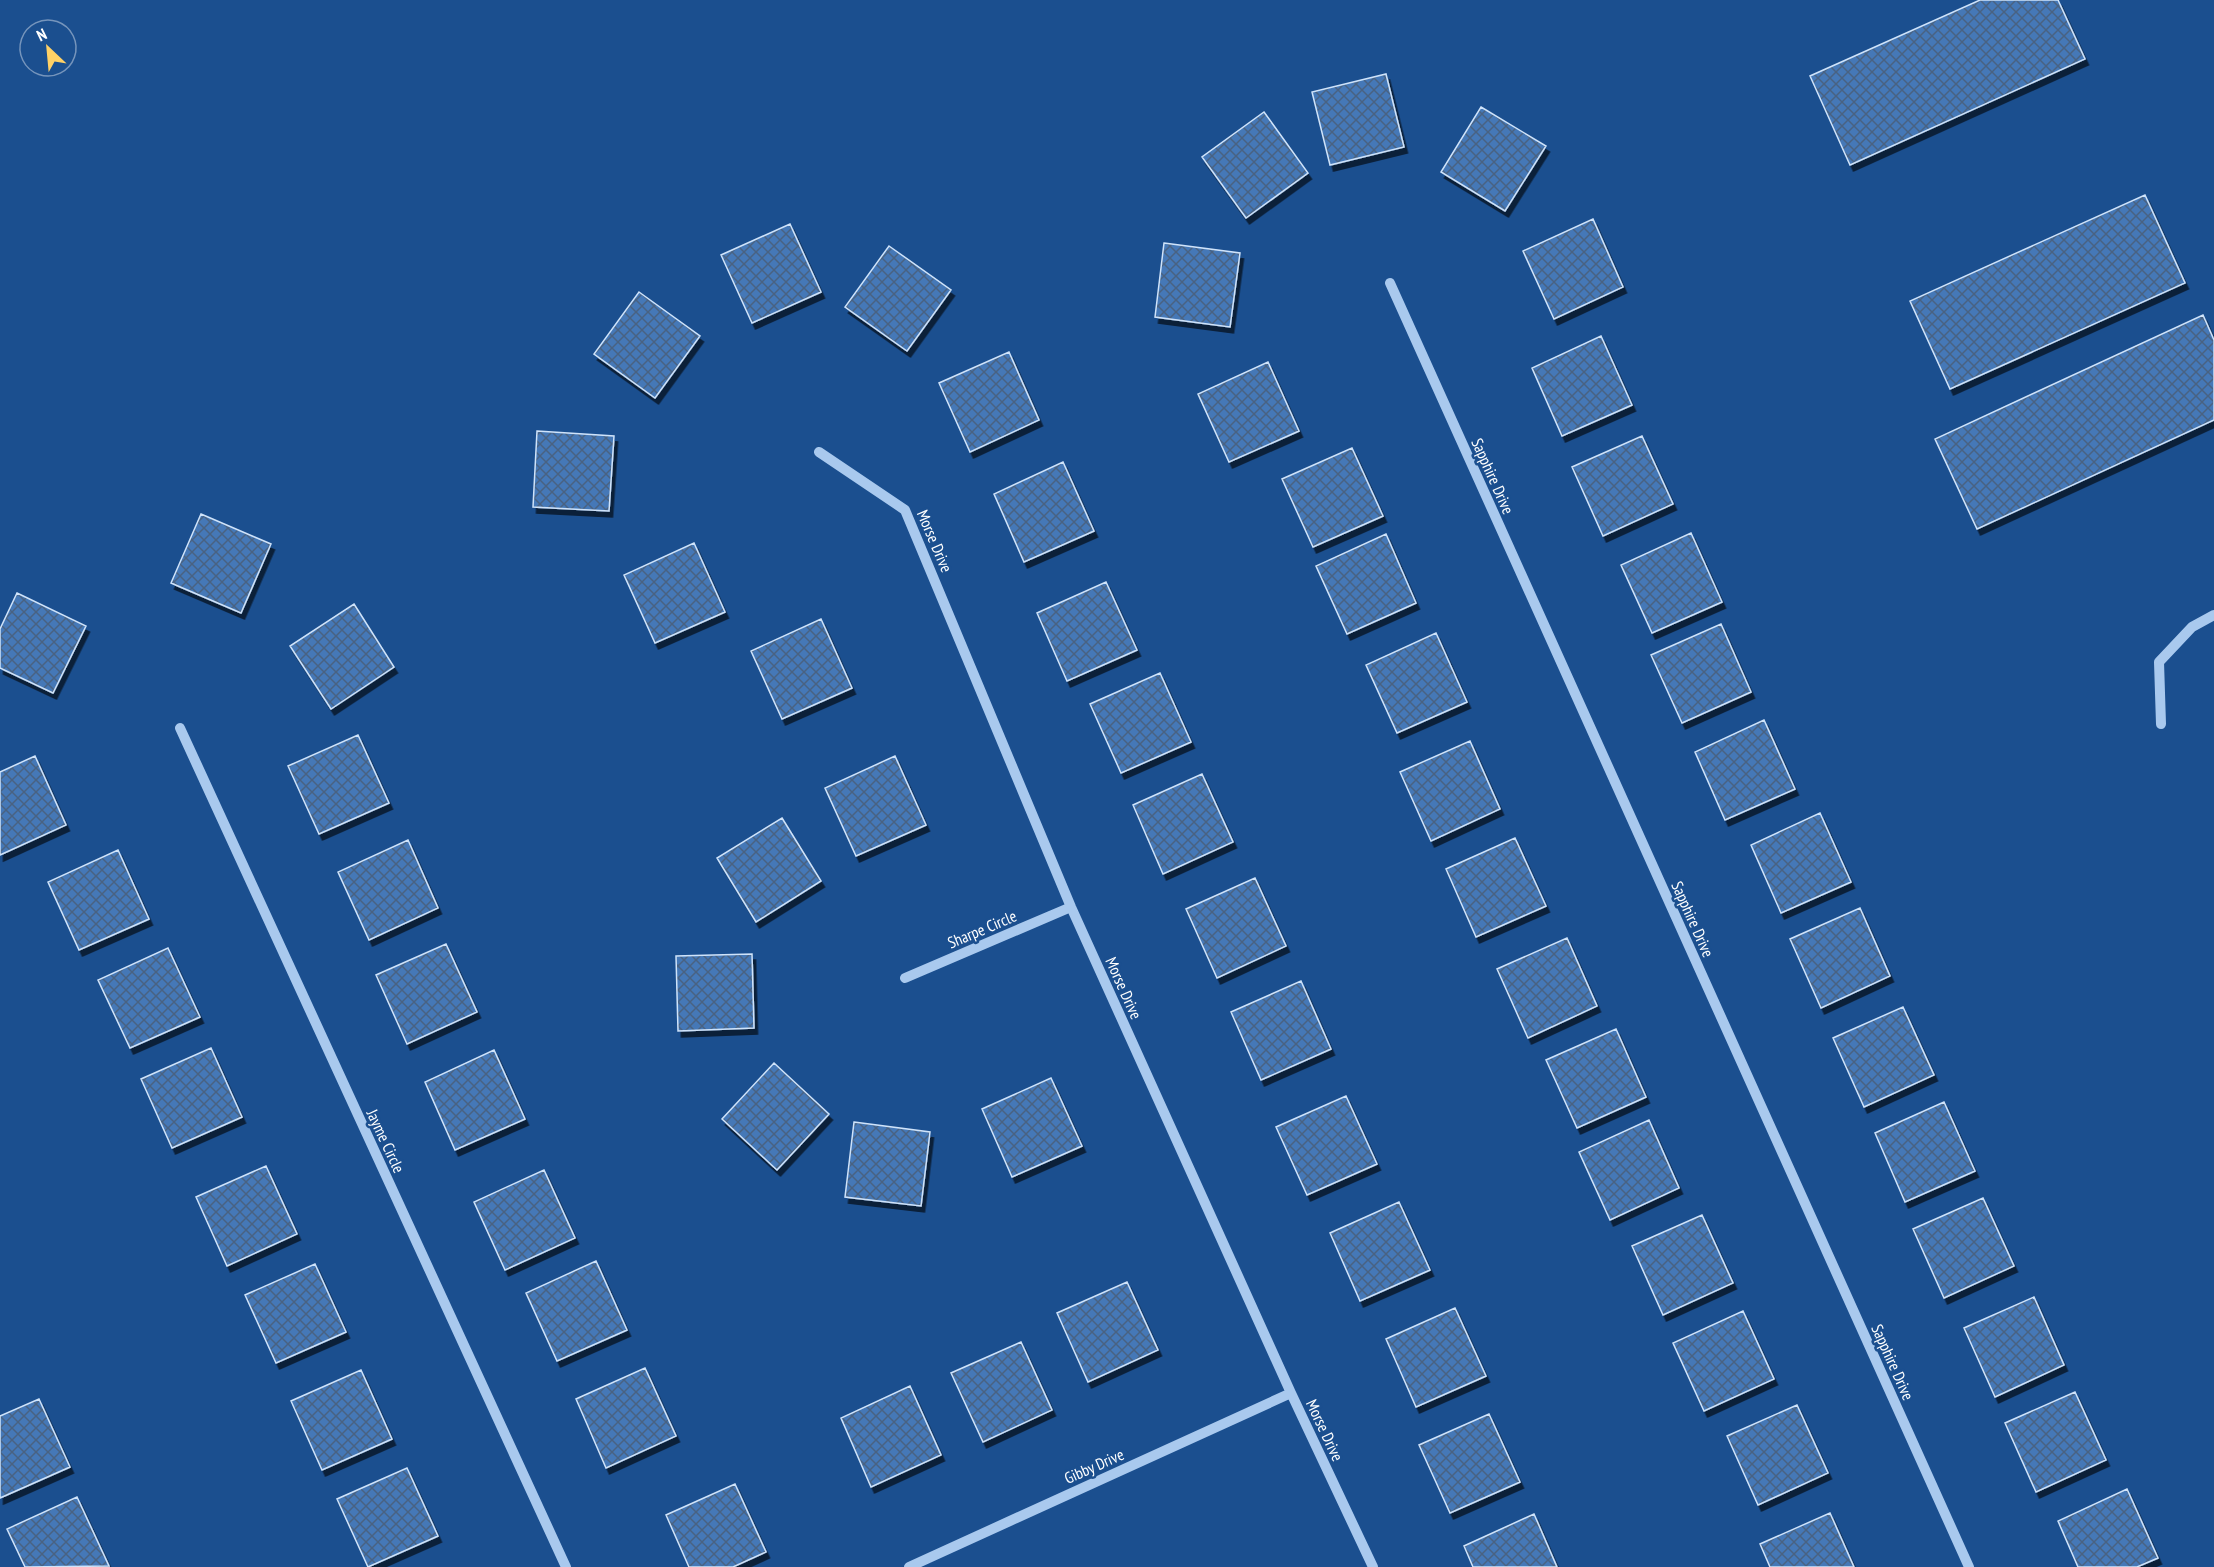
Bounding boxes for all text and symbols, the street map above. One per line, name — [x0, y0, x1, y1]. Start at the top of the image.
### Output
north arrow — [18, 18, 78, 78]
text: N — [33, 24, 50, 45]
street label: Sapphire Drive — [1467, 435, 1519, 517]
street label: Morse Drive — [913, 507, 957, 575]
street label: Sapphire Drive — [1667, 878, 1719, 960]
street label: Sharpe Circle — [945, 906, 1019, 952]
street label: Morse Drive — [1101, 954, 1147, 1022]
street label: Jayme Circle — [362, 1105, 409, 1176]
street label: Sapphire Drive — [1867, 1321, 1919, 1403]
street label: Morse Drive — [1302, 1396, 1348, 1464]
street label: Gibby Drive — [1061, 1444, 1127, 1488]

